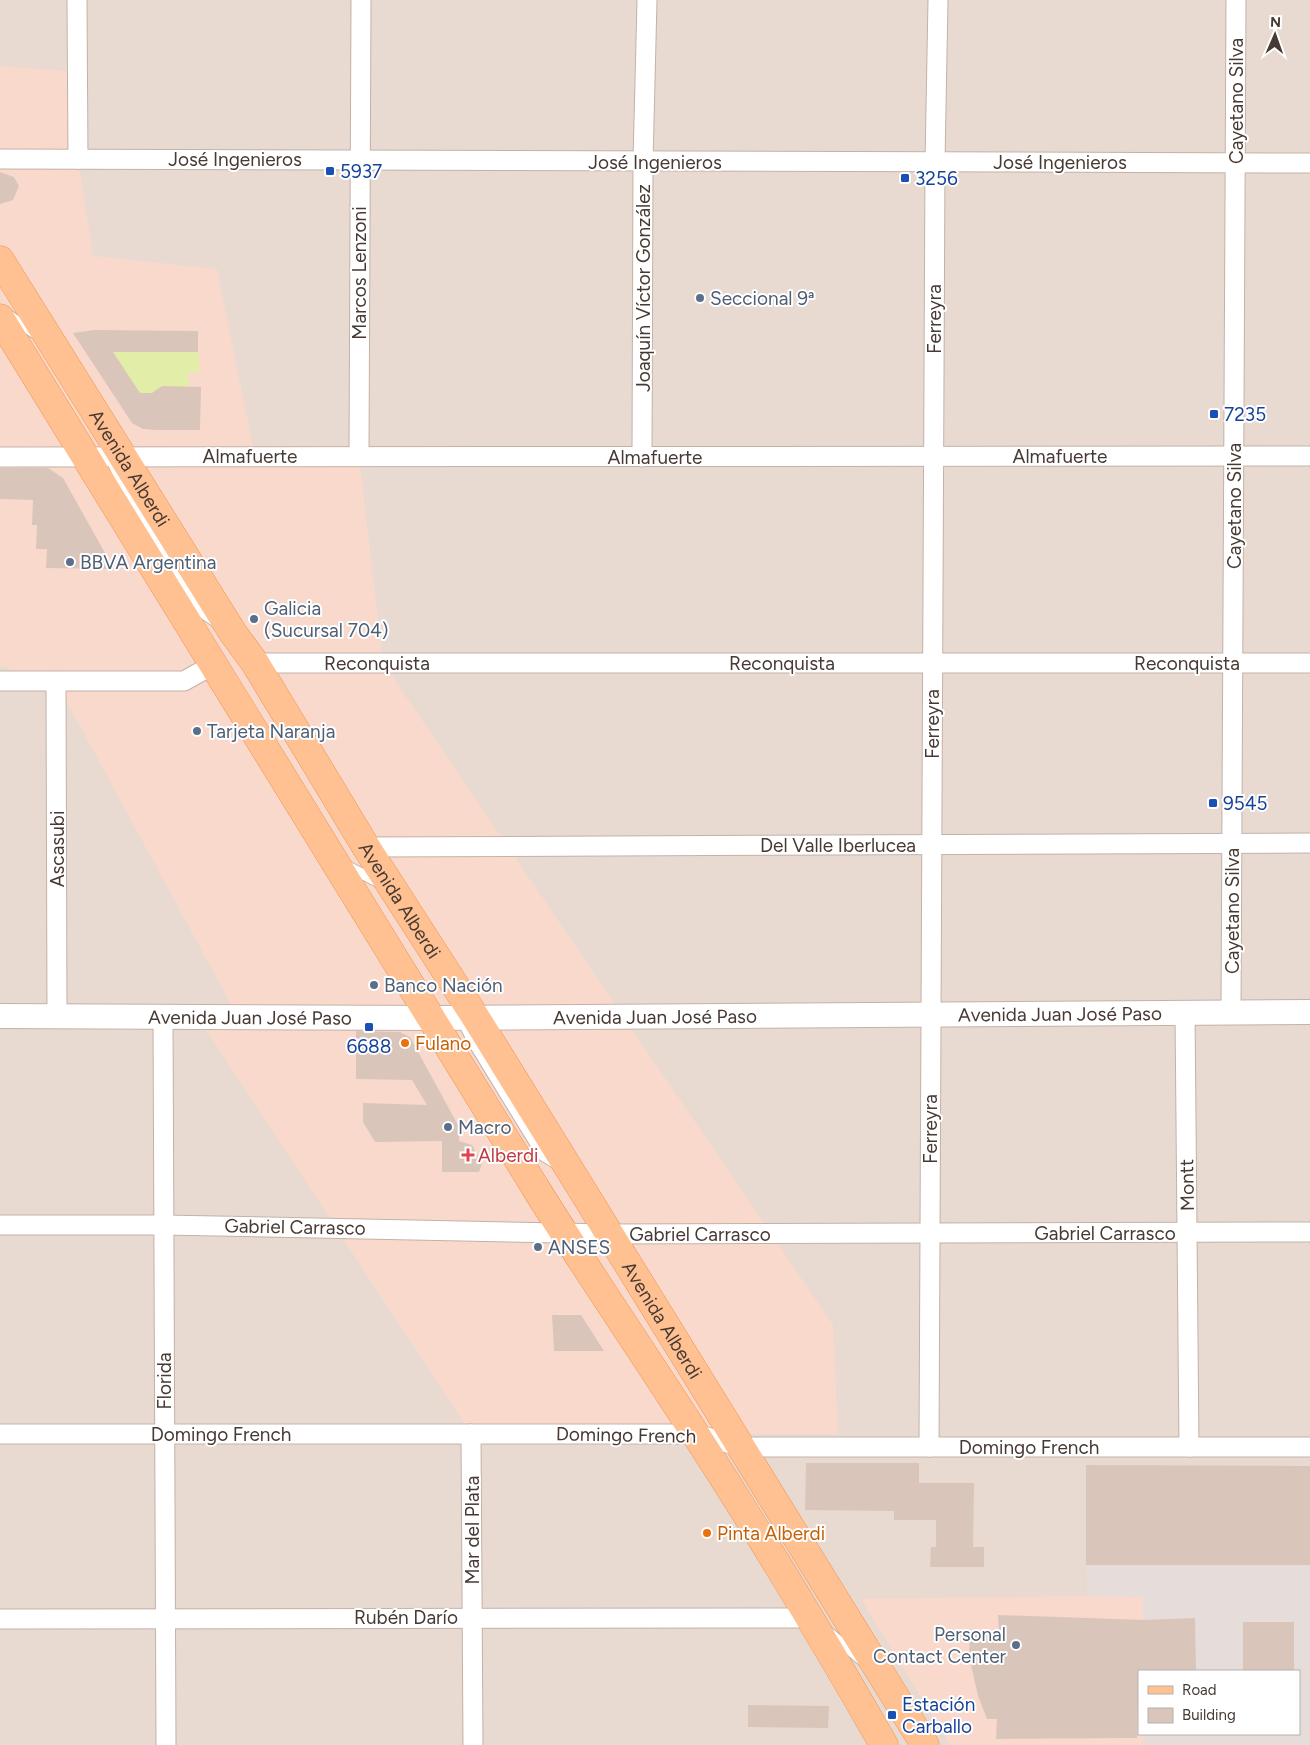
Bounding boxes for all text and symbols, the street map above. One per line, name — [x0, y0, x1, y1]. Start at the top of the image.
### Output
north arrow — [1250, 10, 1300, 60]
text: N — [1270, 14, 1281, 31]
street label: Cayetano Silva — [1225, 38, 1248, 164]
street label: José Ingenieros — [168, 148, 302, 171]
street label: José Ingenieros — [588, 151, 722, 174]
street label: José Ingenieros — [993, 151, 1127, 174]
place label: 5937 — [340, 160, 382, 183]
marker: 5937 — [324, 165, 336, 177]
place label: 3256 — [915, 167, 958, 190]
marker: 3256 — [899, 172, 911, 184]
street label: Joaquín Víctor González — [632, 184, 655, 392]
street label: Marcos Lenzoni — [348, 206, 371, 340]
street label: Ferreyra — [923, 284, 946, 354]
place label: Seccional 9ª — [710, 287, 814, 310]
marker: Seccional 9ª — [694, 292, 706, 304]
place label: 7235 — [1224, 403, 1266, 426]
street label: Avenida Alberdi — [85, 405, 175, 531]
marker: 7235 — [1208, 408, 1220, 420]
street label: Cayetano Silva — [1223, 443, 1246, 569]
street label: Almafuerte — [203, 445, 297, 468]
street label: Almafuerte — [1013, 445, 1107, 468]
street label: Almafuerte — [608, 446, 702, 469]
place label: BBVA Argentina — [80, 551, 216, 574]
marker: BBVA Argentina — [64, 556, 76, 568]
place label: Galicia (Sucursal 704) — [264, 597, 389, 642]
marker: Galicia (Sucursal 704) — [248, 613, 260, 625]
street label: Reconquista — [324, 652, 430, 675]
street label: Reconquista — [729, 652, 835, 675]
street label: Reconquista — [1134, 652, 1240, 675]
street label: Ferreyra — [921, 689, 944, 759]
place label: Tarjeta Naranja — [207, 720, 335, 743]
marker: Tarjeta Naranja — [191, 725, 203, 737]
place label: 9545 — [1223, 792, 1267, 815]
marker: 9545 — [1207, 797, 1219, 809]
street label: Ascasubi — [46, 811, 69, 887]
street label: Del Valle Iberlucea — [760, 834, 916, 857]
street label: Avenida Alberdi — [354, 838, 446, 963]
street label: Cayetano Silva — [1221, 848, 1244, 974]
place label: Banco Nación — [384, 974, 503, 997]
marker: Banco Nación — [368, 979, 380, 991]
street label: Avenida Juan José Paso — [958, 1002, 1162, 1026]
street label: Avenida Juan José Paso — [553, 1004, 757, 1029]
street label: Avenida Juan José Paso — [148, 1005, 352, 1029]
marker: 6688 — [363, 1021, 375, 1033]
place label: Fulano — [415, 1032, 471, 1055]
place label: 6688 — [347, 1035, 391, 1058]
marker: Fulano — [399, 1037, 411, 1049]
street label: Ferreyra — [919, 1094, 942, 1164]
place label: Macro — [458, 1116, 512, 1139]
marker: Macro — [442, 1121, 454, 1133]
place label: Alberdi — [478, 1144, 539, 1167]
marker: Alberdi — [462, 1149, 474, 1161]
street label: Montt — [1175, 1159, 1199, 1211]
street label: Gabriel Carrasco — [224, 1214, 366, 1240]
street label: Gabriel Carrasco — [1034, 1222, 1176, 1245]
street label: Gabriel Carrasco — [629, 1223, 771, 1246]
place label: ANSES — [548, 1236, 610, 1259]
marker: ANSES — [532, 1241, 544, 1253]
street label: Avenida Alberdi — [617, 1257, 707, 1383]
street label: Florida — [153, 1352, 176, 1410]
street label: Domingo French — [556, 1422, 696, 1448]
street label: Domingo French — [151, 1423, 291, 1446]
street label: Domingo French — [959, 1436, 1099, 1459]
street label: Mar del Plata — [461, 1476, 484, 1584]
place label: Pinta Alberdi — [717, 1522, 825, 1545]
marker: Pinta Alberdi — [701, 1527, 713, 1539]
street label: Rubén Darío — [354, 1606, 458, 1629]
place label: Personal Contact Center — [873, 1623, 1007, 1668]
marker: Personal Contact Center — [1010, 1639, 1022, 1651]
legend — [1138, 1670, 1300, 1735]
text: Road — [1182, 1681, 1217, 1699]
place label: Estación Carballo — [902, 1693, 975, 1738]
text: Building — [1182, 1706, 1236, 1724]
marker: Estación Carballo — [886, 1709, 898, 1721]

